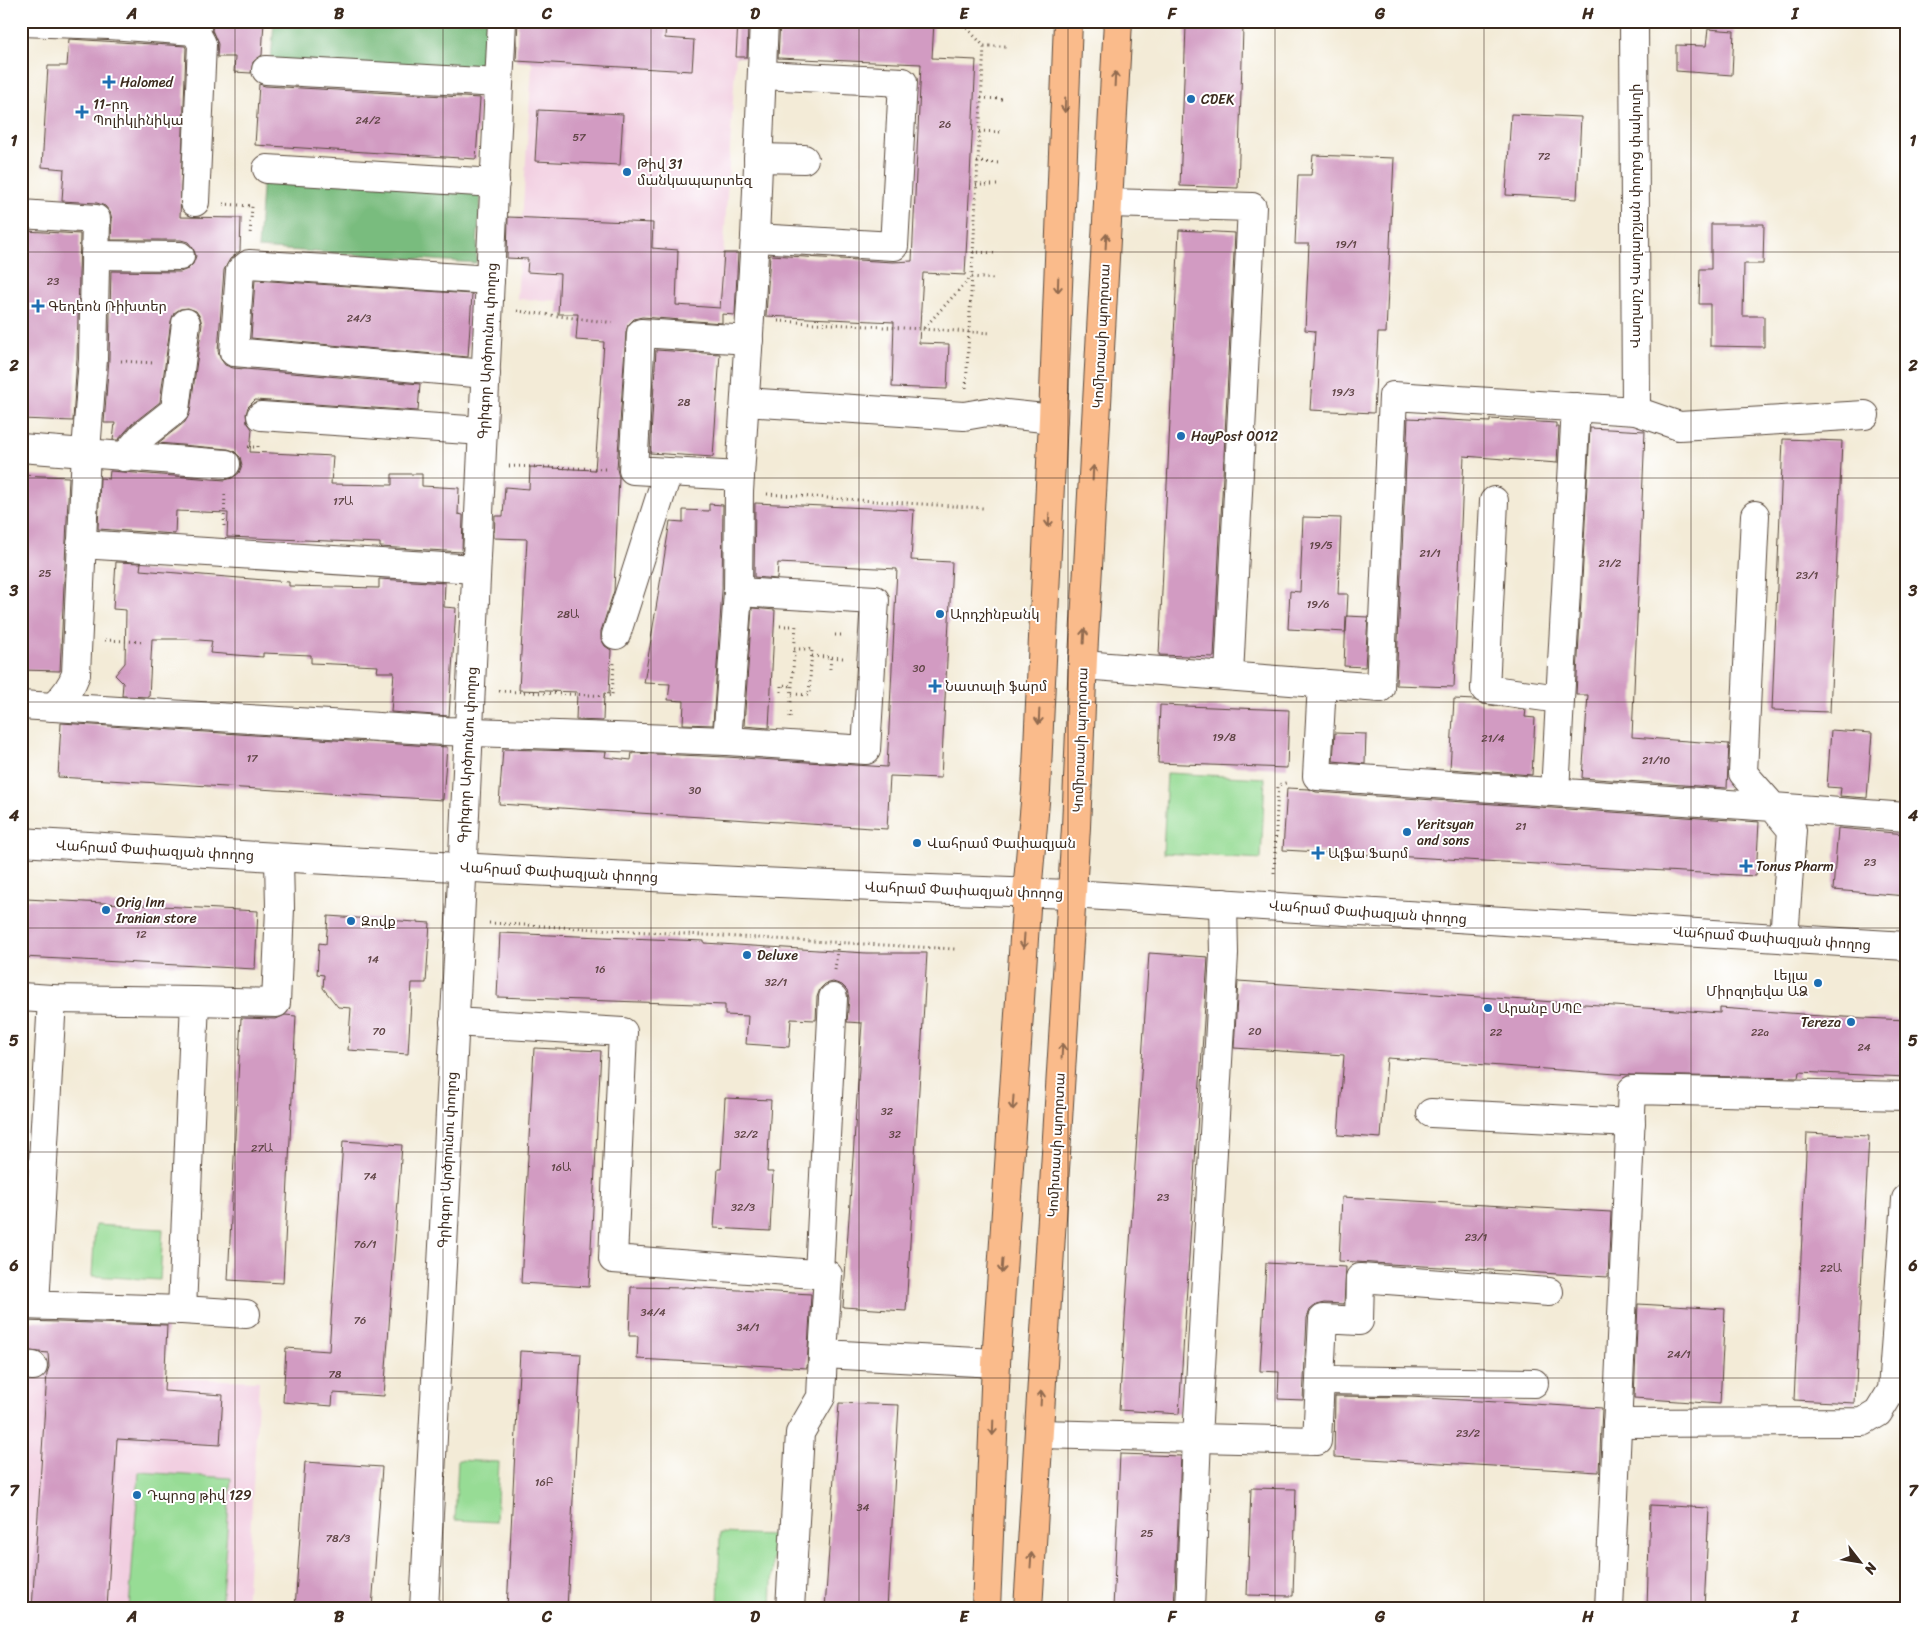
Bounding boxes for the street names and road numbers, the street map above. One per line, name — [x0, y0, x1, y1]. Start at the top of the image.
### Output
street label: Վաղարշ Վաղարշյան փողոց փակուղի — [1623, 84, 1648, 348]
street label: Գրիգոր Արծրունու փողոց — [470, 262, 505, 440]
street label: Կոմիտասի պողոտա — [1085, 263, 1118, 409]
street label: Գրիգոր Արծրունու փողոց — [450, 666, 485, 844]
street label: Կոմիտասի պողոտա — [1065, 667, 1096, 813]
street label: Վահրամ Փափազյան փողոց — [55, 833, 255, 868]
street label: Վահրամ Փափազյան փողոց — [459, 855, 659, 890]
street label: Վահրամ Փափազյան փողոց — [864, 875, 1064, 906]
street label: Վահրամ Փափազյան փողոց — [1268, 893, 1468, 932]
street label: Վահրամ Փափազյան փողոց — [1672, 919, 1872, 958]
street label: Գրիգոր Արծրունու փողոց — [430, 1071, 465, 1249]
street label: Կոմիտասի պողոտա — [1040, 1072, 1073, 1218]

